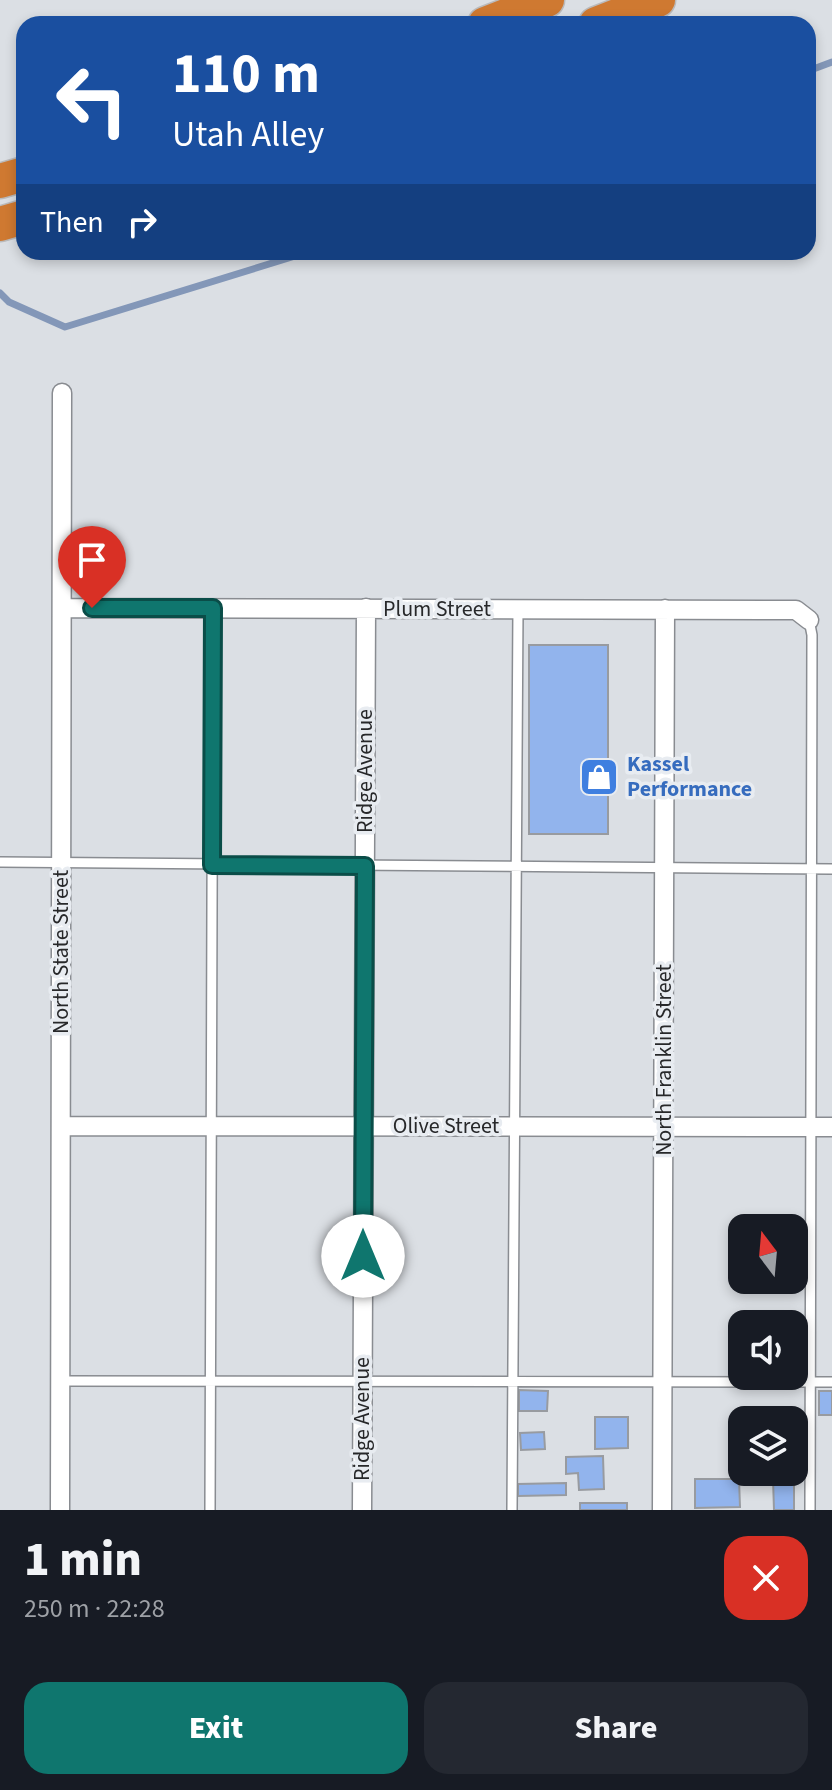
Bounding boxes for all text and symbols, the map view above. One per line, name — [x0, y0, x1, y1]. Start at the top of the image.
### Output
text: 110 m — [172, 35, 320, 114]
icon: left — [40, 48, 144, 152]
text: Utah Alley — [172, 109, 324, 160]
icon: right — [120, 200, 164, 244]
text: Then — [40, 201, 104, 244]
pin — [58, 526, 126, 608]
icon: arrive — [70, 538, 114, 582]
street label: Plum Street — [383, 593, 491, 625]
street label: Ridge Avenue — [349, 709, 381, 833]
place label: Kassel Performance — [627, 748, 752, 805]
shop icon: Kassel Performance — [578, 756, 620, 798]
street label: North State Street — [45, 869, 77, 1034]
street label: North Franklin Street — [648, 964, 680, 1156]
street label: Olive Street — [393, 1110, 500, 1142]
position arrow — [321, 1214, 405, 1298]
north arrow — [728, 1214, 808, 1294]
map controls — [728, 1214, 808, 1486]
button: sound — [728, 1310, 808, 1390]
street label: Ridge Avenue — [346, 1357, 378, 1481]
button: layers — [728, 1406, 808, 1486]
text: 1 min — [24, 1526, 142, 1594]
button: close — [724, 1536, 808, 1620]
text: 250 m · 22:28 — [24, 1590, 165, 1627]
button: Exit — [24, 1682, 408, 1774]
button: Share — [424, 1682, 808, 1774]

